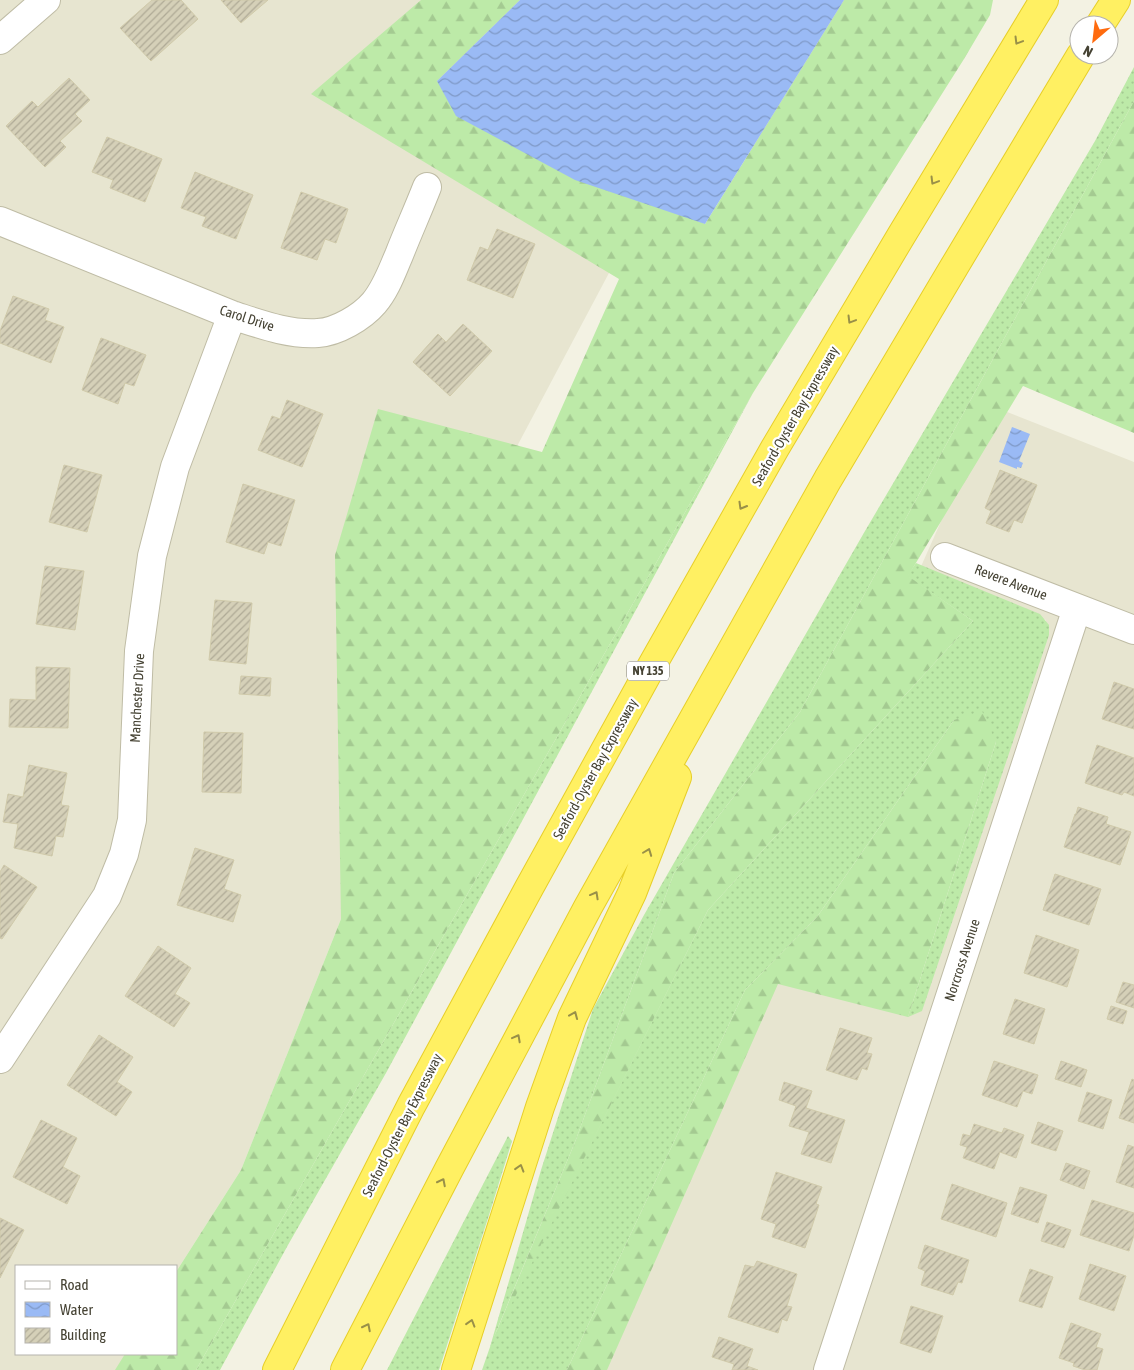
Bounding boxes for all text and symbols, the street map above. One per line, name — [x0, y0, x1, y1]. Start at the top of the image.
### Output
north arrow — [1069, 15, 1119, 65]
one-way arrow — [1015, 36, 1024, 45]
text: N — [1080, 42, 1095, 60]
one-way arrow — [931, 175, 940, 184]
street label: Carol Drive — [218, 302, 276, 334]
one-way arrow — [847, 315, 857, 324]
street label: Seaford-Oyster Bay Expressway — [748, 343, 842, 489]
one-way arrow — [739, 500, 749, 509]
street label: Revere Avenue — [972, 561, 1050, 603]
street label: Manchester Drive — [127, 653, 147, 743]
road number: NY 135 — [627, 661, 669, 680]
street label: Seaford-Oyster Bay Expressway — [550, 696, 641, 842]
one-way arrow — [642, 848, 652, 856]
one-way arrow — [588, 892, 598, 901]
street label: Norcross Avenue — [941, 917, 983, 1003]
one-way arrow — [567, 1011, 578, 1020]
one-way arrow — [511, 1035, 521, 1044]
street label: Seaford-Oyster Bay Expressway — [359, 1051, 445, 1199]
one-way arrow — [514, 1165, 524, 1173]
one-way arrow — [436, 1178, 446, 1187]
legend — [15, 1265, 178, 1355]
text: Road — [60, 1276, 89, 1293]
text: Water — [60, 1301, 93, 1318]
one-way arrow — [465, 1320, 475, 1328]
one-way arrow — [361, 1323, 371, 1332]
text: Building — [60, 1326, 106, 1343]

